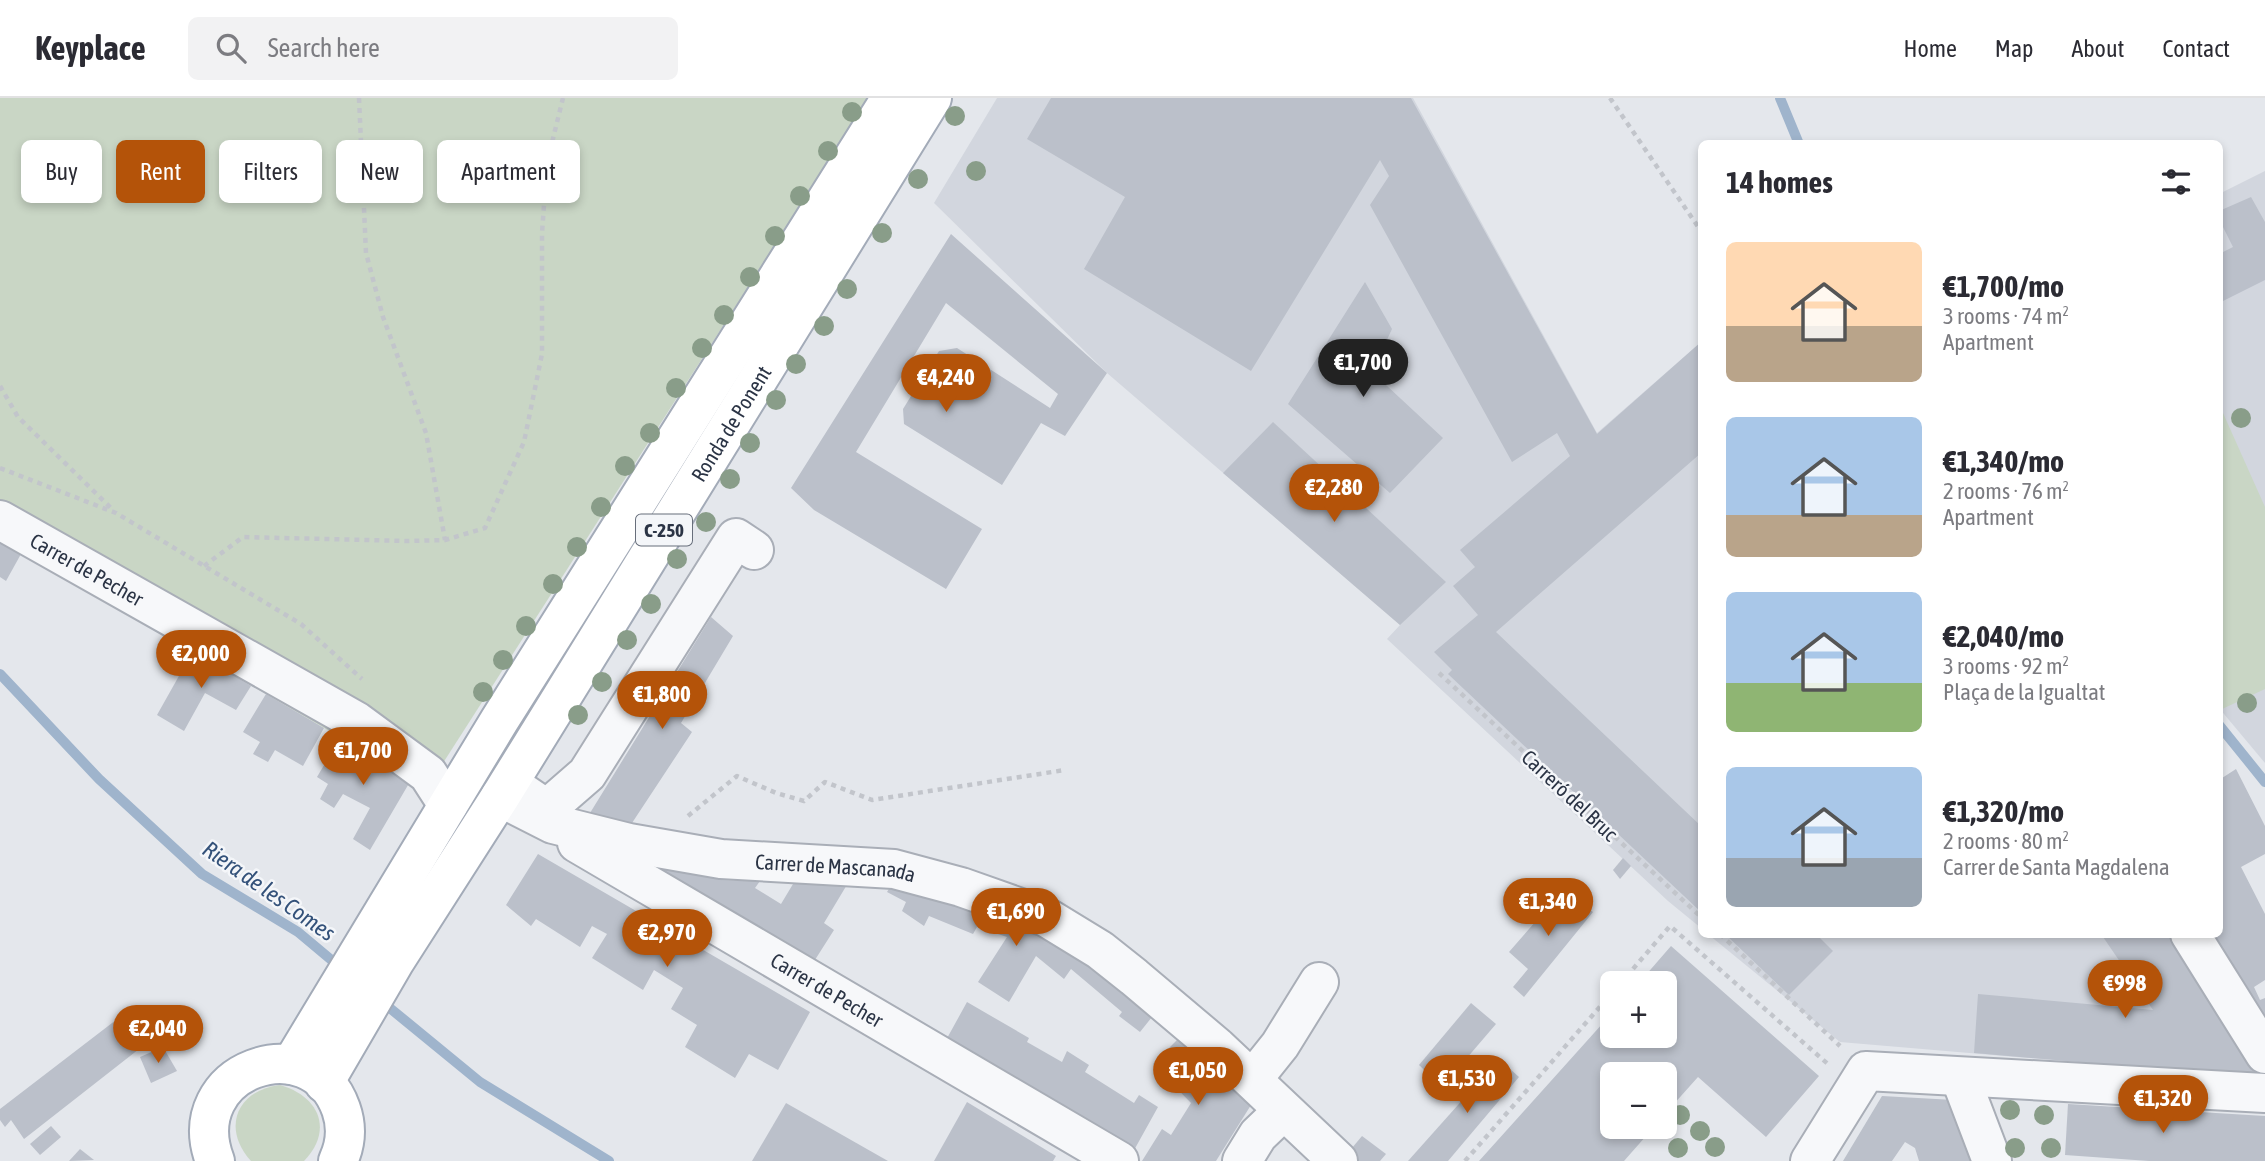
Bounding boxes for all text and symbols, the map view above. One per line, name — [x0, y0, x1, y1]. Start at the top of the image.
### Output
search box — [188, 17, 678, 80]
text: Keyplace — [35, 29, 146, 67]
icon: search — [212, 29, 250, 67]
text: Search here — [268, 33, 380, 63]
text: Home — [1903, 35, 1957, 62]
text: Map — [1995, 35, 2033, 62]
text: About — [2071, 35, 2124, 62]
text: Contact — [2162, 35, 2230, 62]
chip: Buy — [21, 140, 102, 203]
chip: Rent — [116, 140, 205, 203]
chip: Filters — [219, 140, 322, 203]
chip: New — [336, 140, 423, 203]
chip: Apartment — [437, 140, 580, 203]
icon: filters — [2157, 163, 2195, 201]
text: 14 homes — [1726, 165, 1833, 199]
text: €1,700/mo — [1943, 269, 2064, 303]
icon: home — [1782, 270, 1866, 354]
text: 3 rooms · 74 m² — [1943, 303, 2069, 329]
text: Apartment — [1943, 329, 2034, 355]
pin: €1,700 — [1306, 340, 1420, 399]
text: €1,700 — [1334, 349, 1392, 375]
pin: €4,240 — [889, 354, 1003, 414]
street label: Ronda de Ponent — [686, 361, 776, 486]
text: €4,240 — [917, 364, 975, 390]
text: €1,340/mo — [1943, 444, 2064, 478]
icon: home — [1782, 445, 1866, 529]
pin: €2,280 — [1277, 464, 1391, 524]
text: €2,280 — [1305, 474, 1363, 500]
text: 2 rooms · 76 m² — [1943, 478, 2069, 504]
text: Apartment — [1943, 504, 2034, 530]
road number: C-250 — [636, 514, 692, 546]
street label: Carrer de Pecher — [26, 528, 148, 611]
text: €2,040/mo — [1943, 619, 2064, 653]
icon: home — [1782, 620, 1866, 704]
pin: €2,000 — [144, 630, 258, 690]
text: €2,000 — [172, 640, 230, 666]
text: 3 rooms · 92 m² — [1943, 653, 2069, 679]
pin: €1,800 — [605, 672, 719, 731]
text: Plaça de la Igualtat — [1943, 679, 2105, 705]
text: €1,800 — [633, 681, 691, 707]
pin: €1,700 — [306, 728, 420, 787]
text: €1,700 — [334, 737, 392, 763]
street label: Carreró del Bruc — [1517, 745, 1623, 846]
text: €1,320/mo — [1943, 794, 2064, 828]
icon: home — [1782, 795, 1866, 879]
text: 2 rooms · 80 m² — [1943, 828, 2069, 854]
water label: Riera de les Comes — [198, 836, 340, 946]
street label: Carrer de Mascanada — [754, 849, 918, 886]
text: Carrer de Santa Magdalena — [1943, 854, 2170, 880]
pin: €1,340 — [1491, 878, 1605, 938]
pin: €1,690 — [959, 888, 1073, 948]
text: €1,340 — [1519, 888, 1577, 914]
text: €1,690 — [987, 898, 1045, 924]
pin: €2,970 — [610, 910, 724, 969]
text: €2,970 — [638, 919, 696, 945]
street label: Carrer de Pecher — [767, 948, 888, 1032]
pin: €998 — [2084, 960, 2166, 1020]
text: €998 — [2104, 970, 2146, 996]
map controls — [1600, 971, 1677, 1139]
button: + — [1600, 971, 1677, 1048]
pin: €2,040 — [101, 1006, 215, 1065]
text: €2,040 — [129, 1015, 187, 1041]
pin: €1,050 — [1141, 1048, 1255, 1107]
pin: €1,530 — [1410, 1056, 1524, 1115]
text: €1,050 — [1169, 1057, 1227, 1083]
button: − — [1600, 1062, 1677, 1139]
text: €1,530 — [1438, 1065, 1496, 1091]
pin: €1,320 — [2106, 1076, 2220, 1135]
text: €1,320 — [2134, 1085, 2192, 1111]

